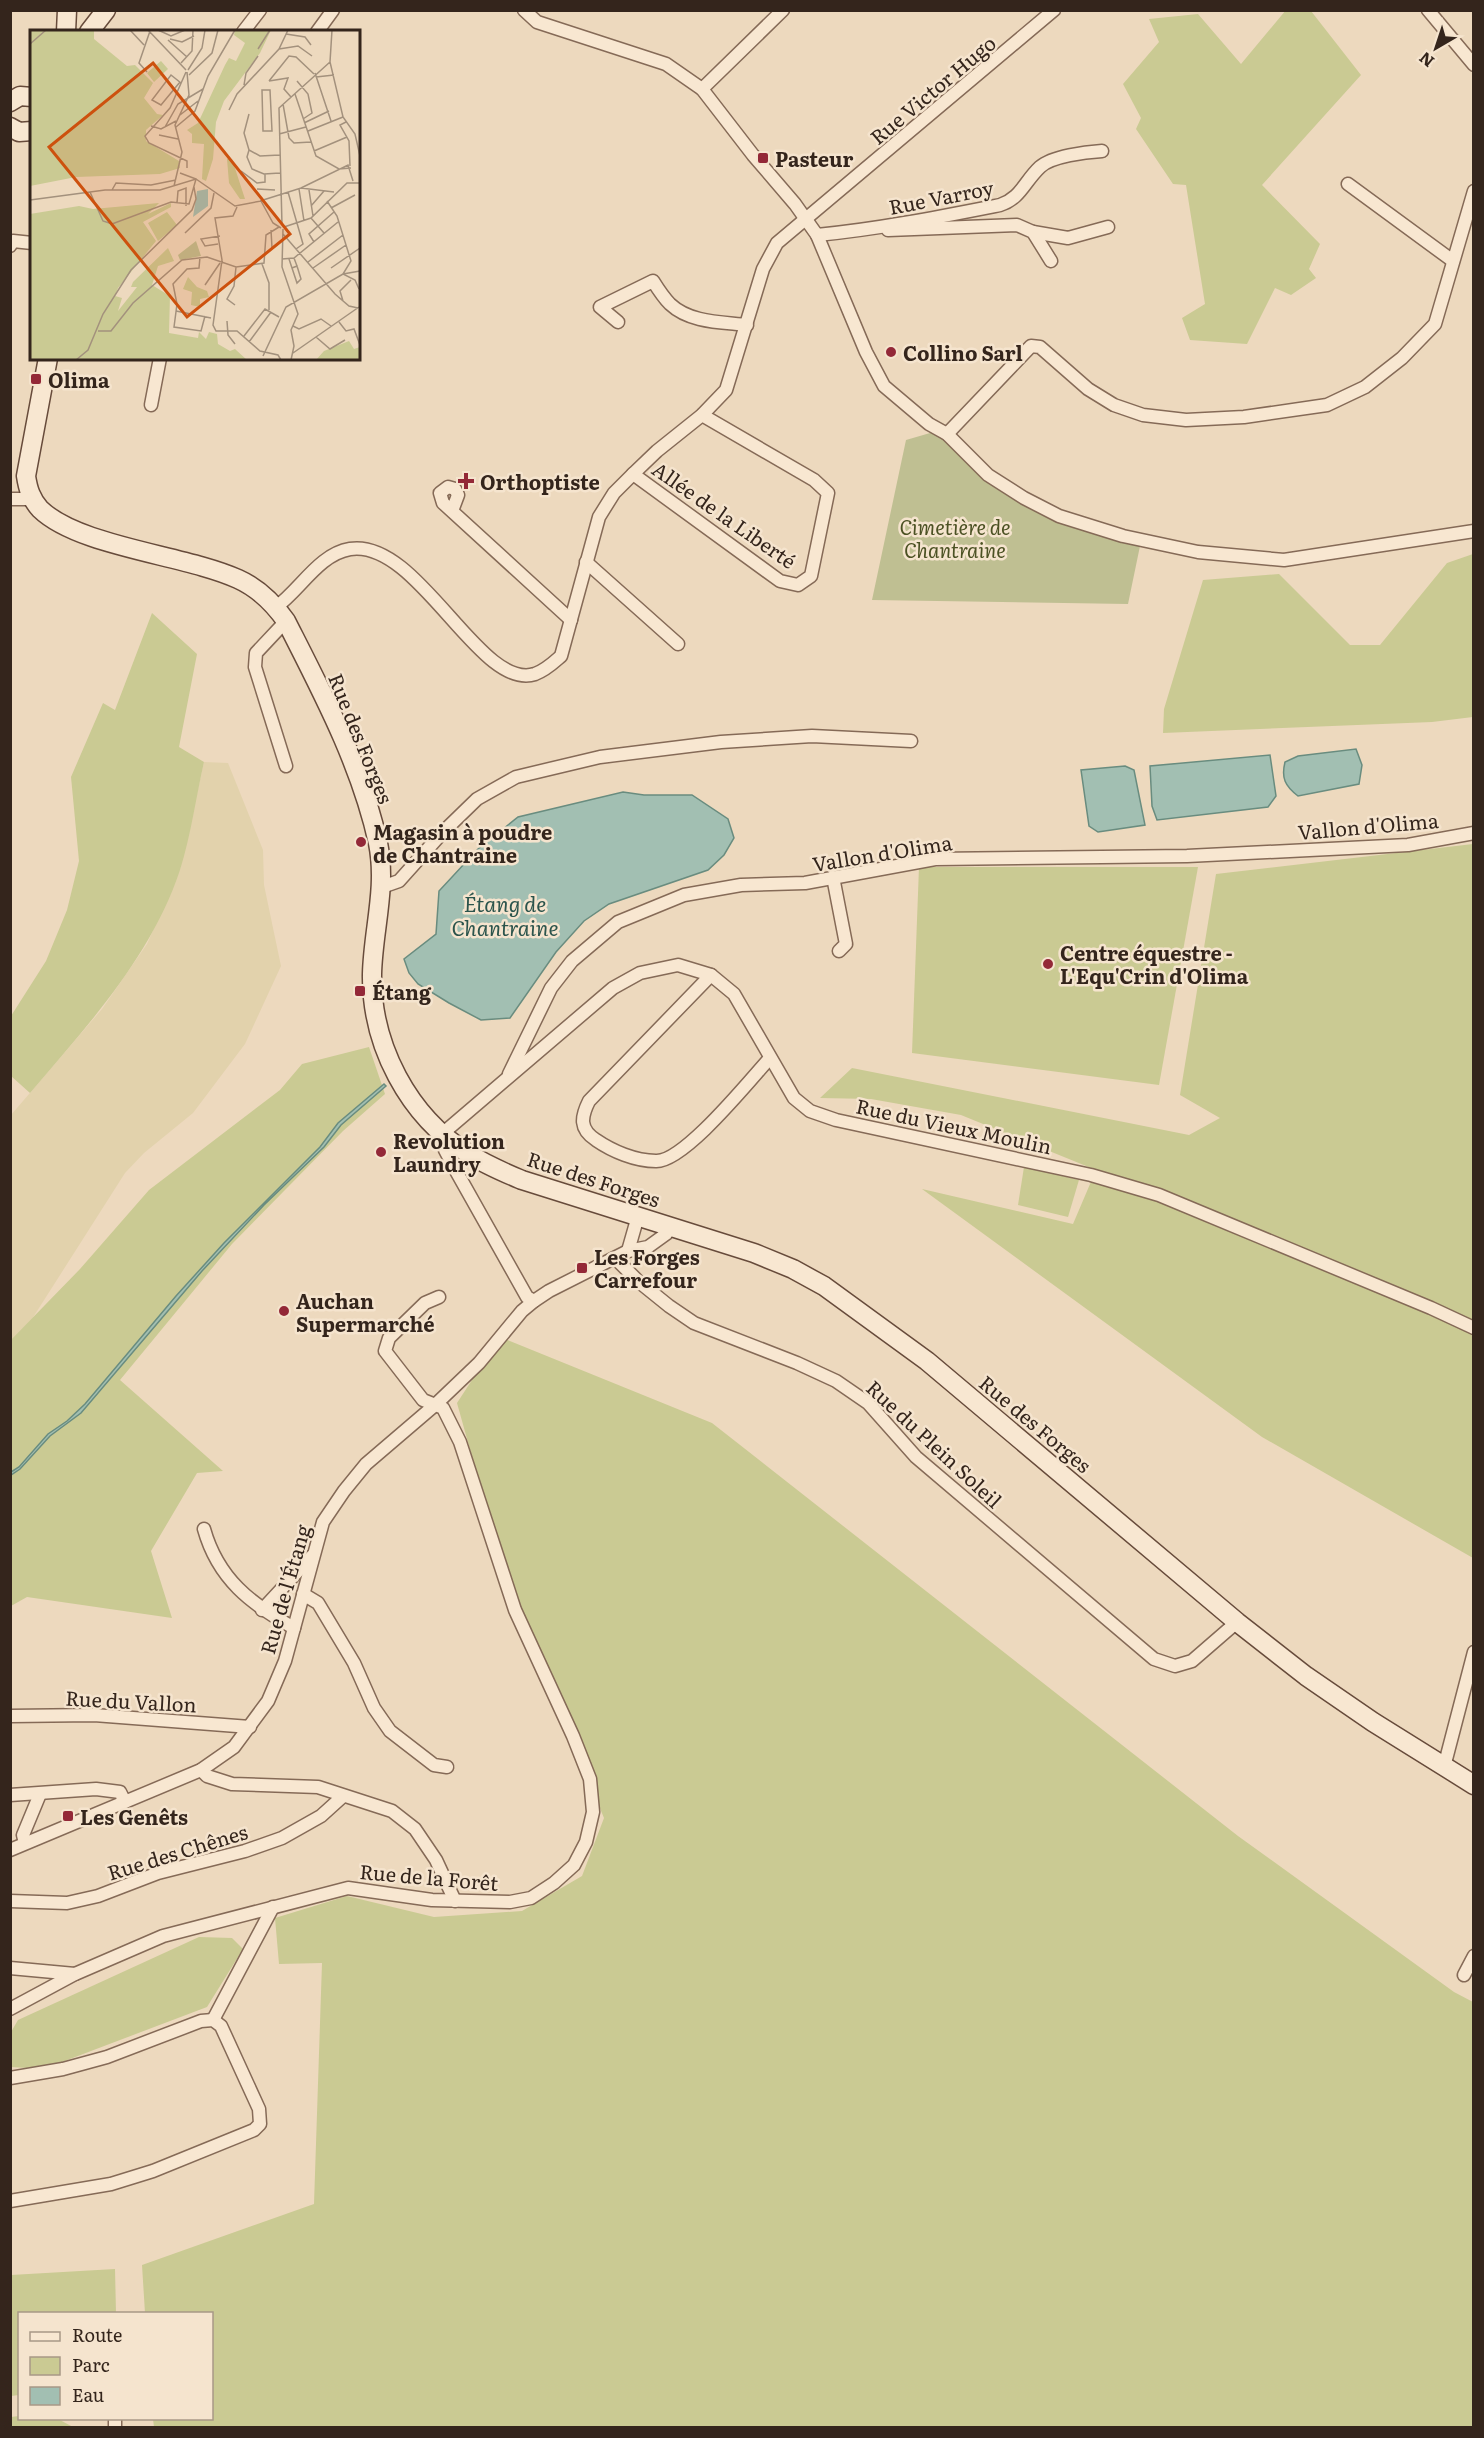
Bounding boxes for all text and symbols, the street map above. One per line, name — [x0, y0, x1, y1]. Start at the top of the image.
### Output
north arrow — [1406, 18, 1466, 78]
street label: Rue Victor Hugo — [862, 27, 1002, 151]
inset map — [30, 30, 360, 360]
text: N — [1413, 47, 1439, 74]
place label: Pasteur — [775, 143, 854, 173]
marker: Pasteur — [756, 151, 770, 165]
street label: Rue Varroy — [886, 171, 996, 221]
place label: Collino Sarl — [903, 337, 1023, 367]
marker: Collino Sarl — [884, 345, 898, 359]
place label: Olima — [48, 364, 110, 394]
marker: Olima — [29, 372, 43, 386]
street label: Allée de la Liberté — [647, 453, 803, 575]
place label: Orthoptiste — [480, 466, 600, 496]
marker: Orthoptiste — [457, 472, 475, 490]
park label: Cimetière de Chantraine — [899, 511, 1011, 564]
street label: Rue des Forges — [322, 668, 402, 808]
street label: Vallon d'Olima — [1296, 804, 1440, 846]
place label: Magasin à poudre de Chantraine — [373, 816, 552, 869]
street label: Vallon d'Olima — [810, 826, 954, 878]
marker: Magasin à poudre de Chantraine — [354, 835, 368, 849]
water label: Étang de Chantraine — [452, 887, 558, 942]
place label: Centre équestre - L'Equ'Crin d'Olima — [1060, 937, 1249, 990]
marker: Centre équestre - L'Equ'Crin d'Olima — [1041, 957, 1055, 971]
place label: Étang — [372, 976, 432, 1006]
marker: Étang — [353, 984, 367, 998]
street label: Rue du Vieux Moulin — [853, 1090, 1055, 1160]
place label: Revolution Laundry — [393, 1125, 505, 1178]
street label: Rue des Forges — [524, 1142, 664, 1214]
marker: Revolution Laundry — [374, 1145, 388, 1159]
place label: Les Forges Carrefour — [594, 1241, 700, 1294]
marker: Les Forges Carrefour — [575, 1261, 589, 1275]
place label: Auchan Supermarché — [296, 1285, 435, 1338]
marker: Auchan Supermarché — [277, 1304, 291, 1318]
street label: Rue des Forges — [973, 1367, 1099, 1479]
street label: Rue du Plein Soleil — [861, 1372, 1010, 1514]
street label: Rue de l'Étang — [251, 1520, 317, 1657]
street label: Rue du Vallon — [65, 1682, 197, 1718]
place label: Les Genêts — [80, 1801, 188, 1831]
marker: Les Genêts — [61, 1809, 75, 1823]
street label: Rue des Chênes — [103, 1815, 251, 1887]
street label: Rue de la Forêt — [358, 1855, 500, 1897]
legend — [18, 2312, 213, 2420]
text: Route — [72, 2321, 122, 2348]
text: Parc — [72, 2351, 110, 2378]
text: Eau — [72, 2381, 104, 2408]

